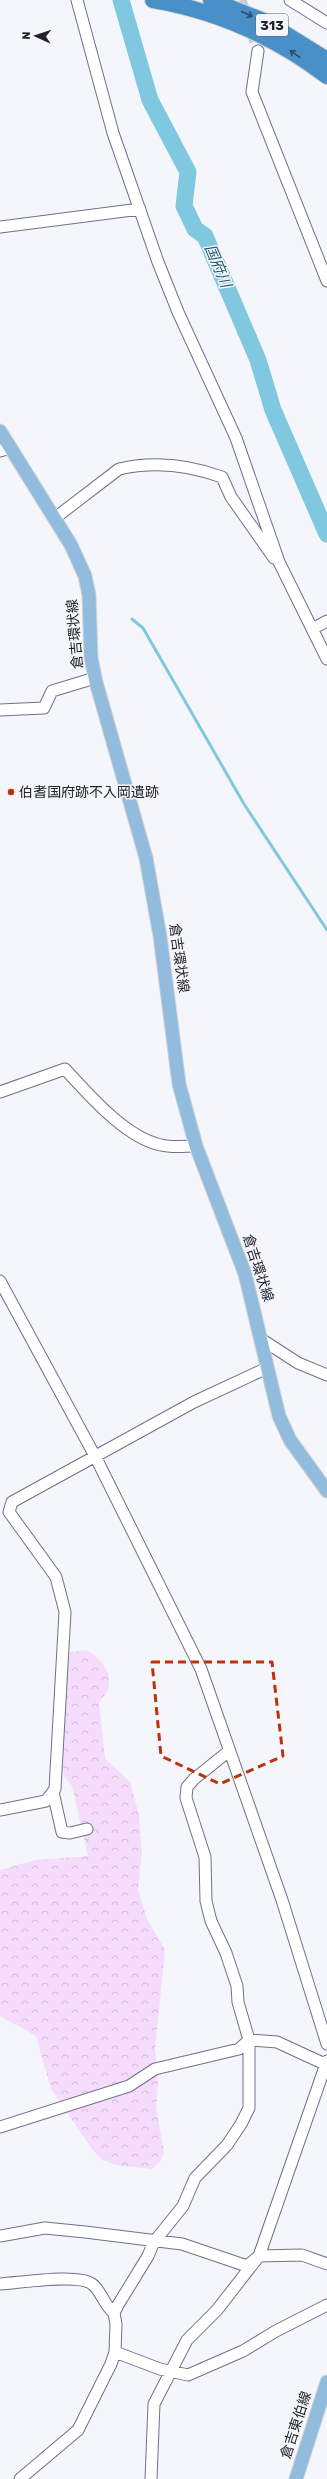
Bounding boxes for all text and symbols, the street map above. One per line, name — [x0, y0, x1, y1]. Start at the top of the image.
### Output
one-way arrow — [241, 10, 253, 18]
road number: 313 — [256, 14, 288, 36]
north arrow — [16, 16, 56, 56]
text: N — [20, 31, 33, 40]
one-way arrow — [290, 49, 301, 58]
water label: 国府川 — [201, 242, 236, 292]
street label: 倉吉環状線 — [63, 598, 87, 670]
place label: 伯耆国府跡不入岡遺跡 — [19, 784, 159, 801]
marker: 伯耆国府跡不入岡遺跡 — [6, 787, 16, 797]
street label: 倉吉環状線 — [166, 922, 192, 994]
street label: 倉吉環状線 — [239, 1232, 277, 1304]
street label: 倉吉東伯線 — [277, 2389, 315, 2461]

